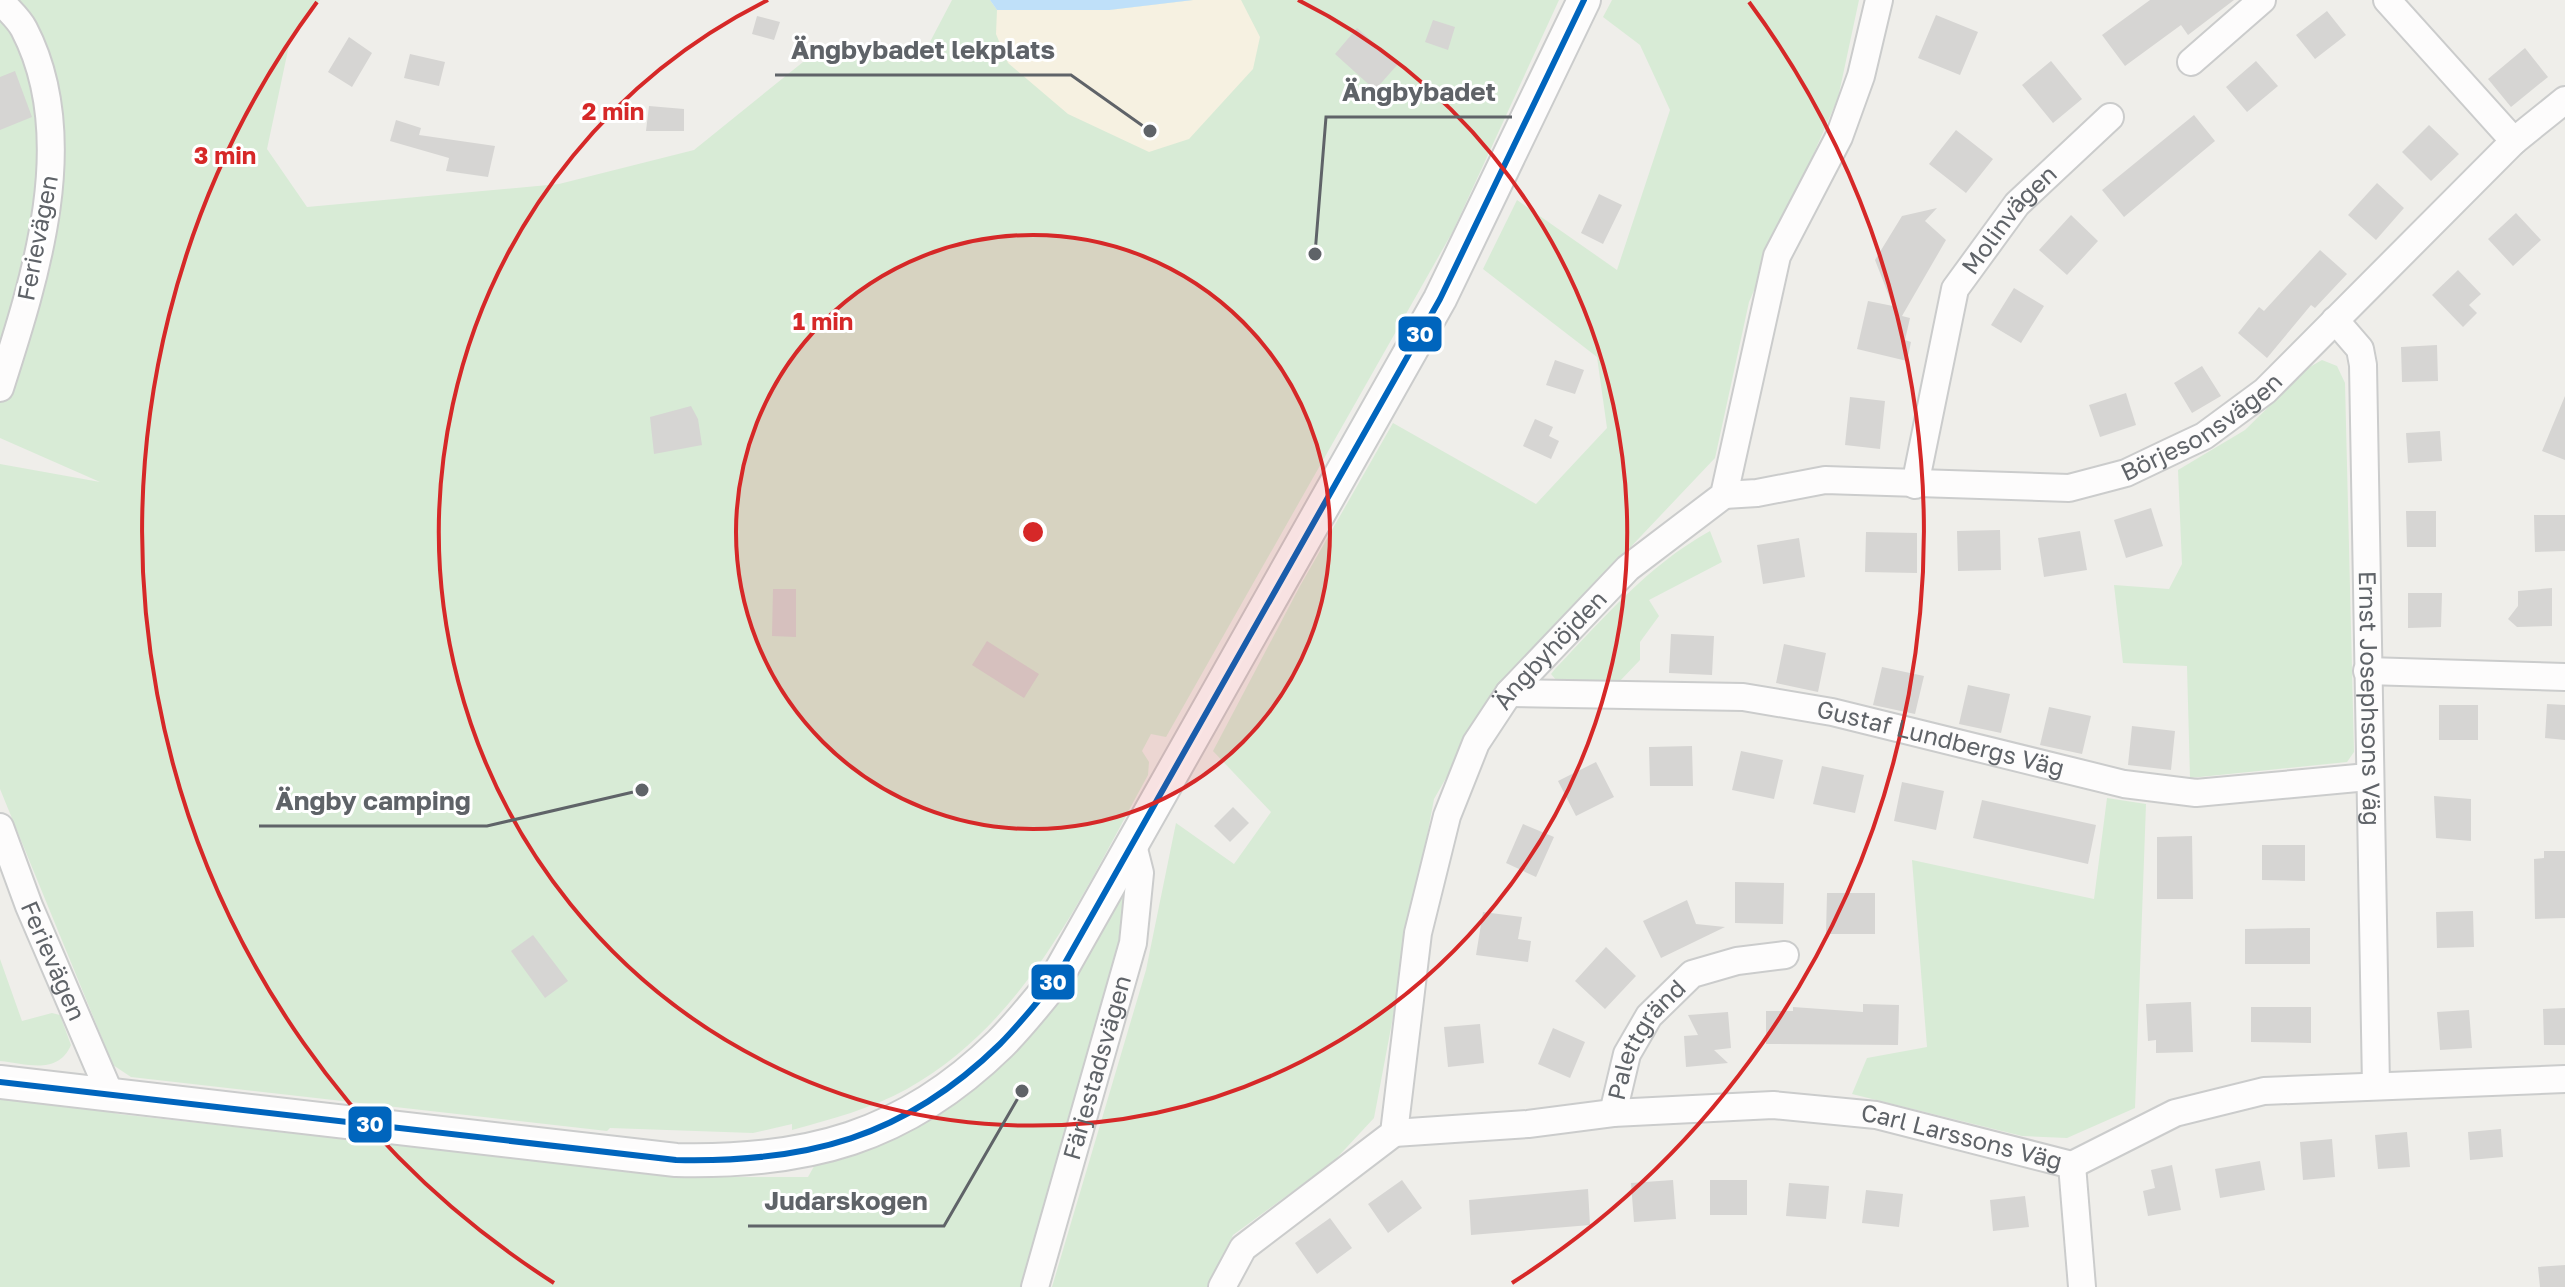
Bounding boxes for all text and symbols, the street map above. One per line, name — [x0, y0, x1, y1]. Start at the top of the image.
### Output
callout: Ängbybadet lekplats — [775, 25, 1071, 75]
text: Ängbybadet lekplats — [791, 34, 1055, 65]
callout: Ängbybadet — [1326, 67, 1512, 117]
text: Ängbybadet — [1342, 76, 1496, 107]
text: 2 min — [582, 96, 644, 125]
text: 3 min — [194, 140, 256, 169]
street label: Molinvägen — [1955, 159, 2062, 279]
street label: Ferievägen — [10, 173, 63, 303]
text: 1 min — [793, 306, 853, 335]
line badge: 30 — [1397, 315, 1443, 353]
text: 30 — [1406, 320, 1434, 347]
street label: Börjesonsvägen — [2116, 366, 2288, 486]
centre of rings — [1019, 518, 1047, 546]
street label: Ernst Josephsons Väg — [2354, 571, 2387, 826]
street label: Ängbyhöjden — [1486, 584, 1612, 714]
street label: Gustaf Lundbergs Väg — [1815, 694, 2068, 782]
callout: Ängby camping — [259, 776, 487, 826]
text: Ängby camping — [275, 785, 471, 816]
street label: Ferievägen — [16, 896, 93, 1025]
line badge: 30 — [1030, 963, 1076, 1001]
text: 30 — [1039, 968, 1067, 995]
street label: Färjestadsvägen — [1056, 972, 1136, 1163]
street label: Palettgränd — [1601, 973, 1691, 1103]
street label: Carl Larssons Väg — [1860, 1098, 2066, 1175]
line badge: 30 — [347, 1105, 393, 1144]
text: 30 — [356, 1110, 384, 1137]
callout: Judarskogen — [748, 1176, 944, 1226]
text: Judarskogen — [764, 1185, 928, 1216]

